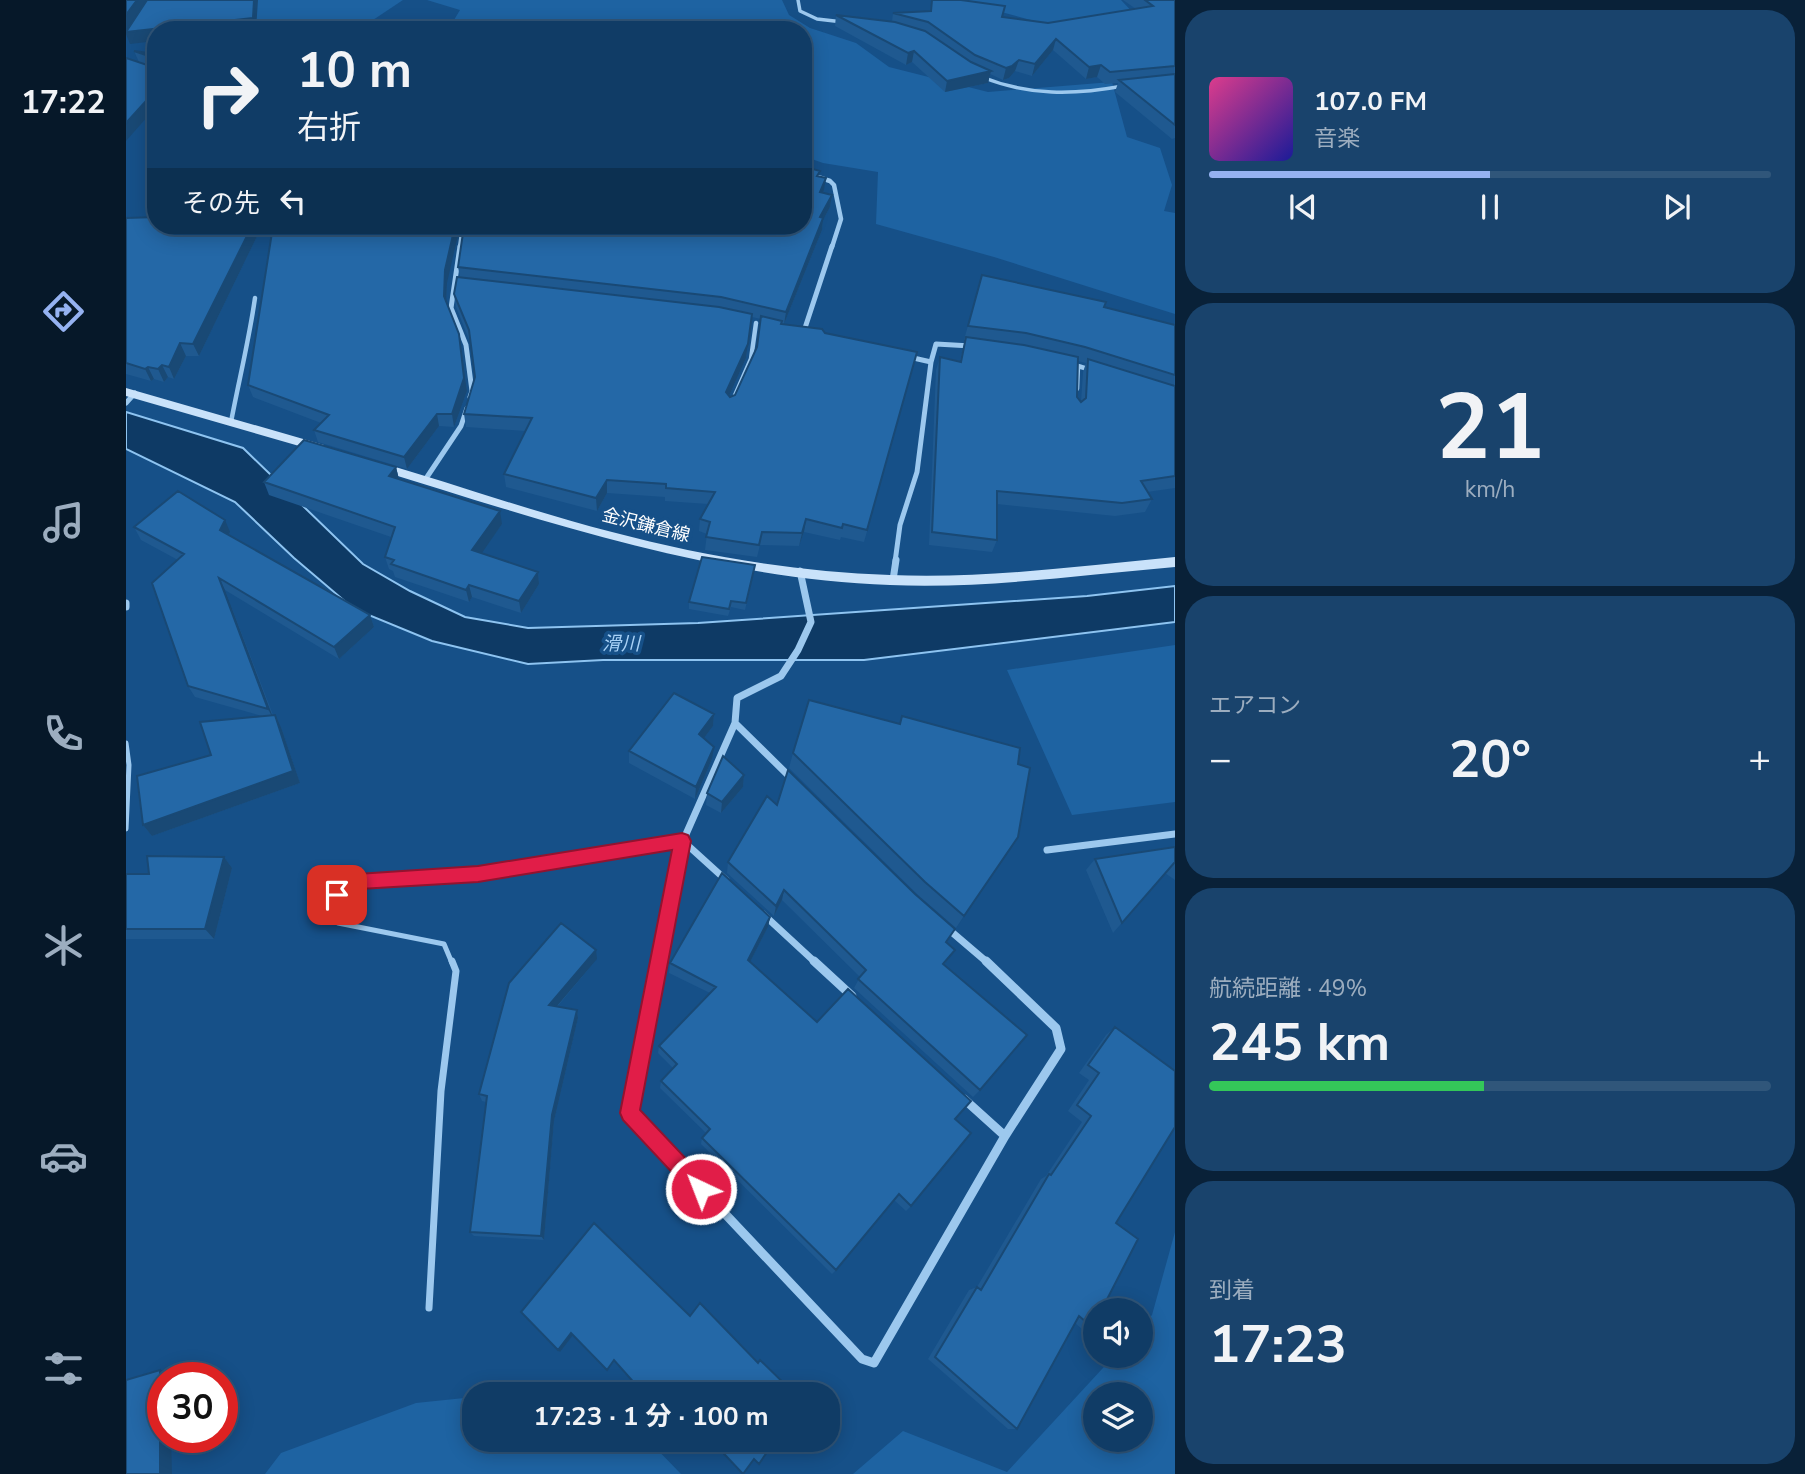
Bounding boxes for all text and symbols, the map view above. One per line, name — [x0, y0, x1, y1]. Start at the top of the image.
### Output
text: 10 m — [297, 37, 412, 104]
icon: right — [182, 49, 273, 140]
text: 17:22 — [21, 81, 105, 124]
text: 107.0 FM — [1314, 84, 1427, 119]
text: 右折 — [297, 106, 361, 149]
text: 音楽 — [1314, 123, 1360, 154]
icon: left — [274, 182, 312, 220]
text: その先 — [182, 186, 260, 221]
icon: previous — [1284, 188, 1322, 226]
icon: pause — [1471, 188, 1509, 226]
icon: next — [1658, 188, 1696, 226]
icon: directions — [39, 287, 88, 336]
text: 21 — [1435, 366, 1545, 490]
text: km/h — [1465, 474, 1515, 505]
icon: music — [39, 498, 88, 547]
street label: 金沢鎌倉線 — [599, 502, 693, 548]
water label: 滑川 — [602, 631, 642, 657]
text: エアコン — [1209, 690, 1301, 721]
icon: phone — [39, 709, 88, 758]
text: 20° — [1449, 724, 1531, 795]
text: − — [1209, 734, 1232, 785]
text: + — [1748, 734, 1771, 785]
pin — [307, 865, 367, 925]
icon: arrive — [318, 876, 356, 914]
icon: climate — [39, 921, 88, 970]
text: 航続距離 · 49% — [1209, 973, 1367, 1004]
text: 245 km — [1209, 1007, 1390, 1078]
icon: car — [39, 1132, 88, 1181]
position arrow — [664, 1152, 738, 1226]
text: 到着 — [1209, 1275, 1255, 1306]
map controls — [1083, 1298, 1153, 1452]
button: sound — [1083, 1298, 1153, 1368]
text: 17:23 — [1209, 1309, 1347, 1380]
icon: filters — [39, 1344, 88, 1393]
speed limit sign: 30 — [147, 1362, 238, 1453]
button: layers — [1083, 1382, 1153, 1452]
text: 17:23 · 1 分 · 100 m — [533, 1399, 769, 1434]

